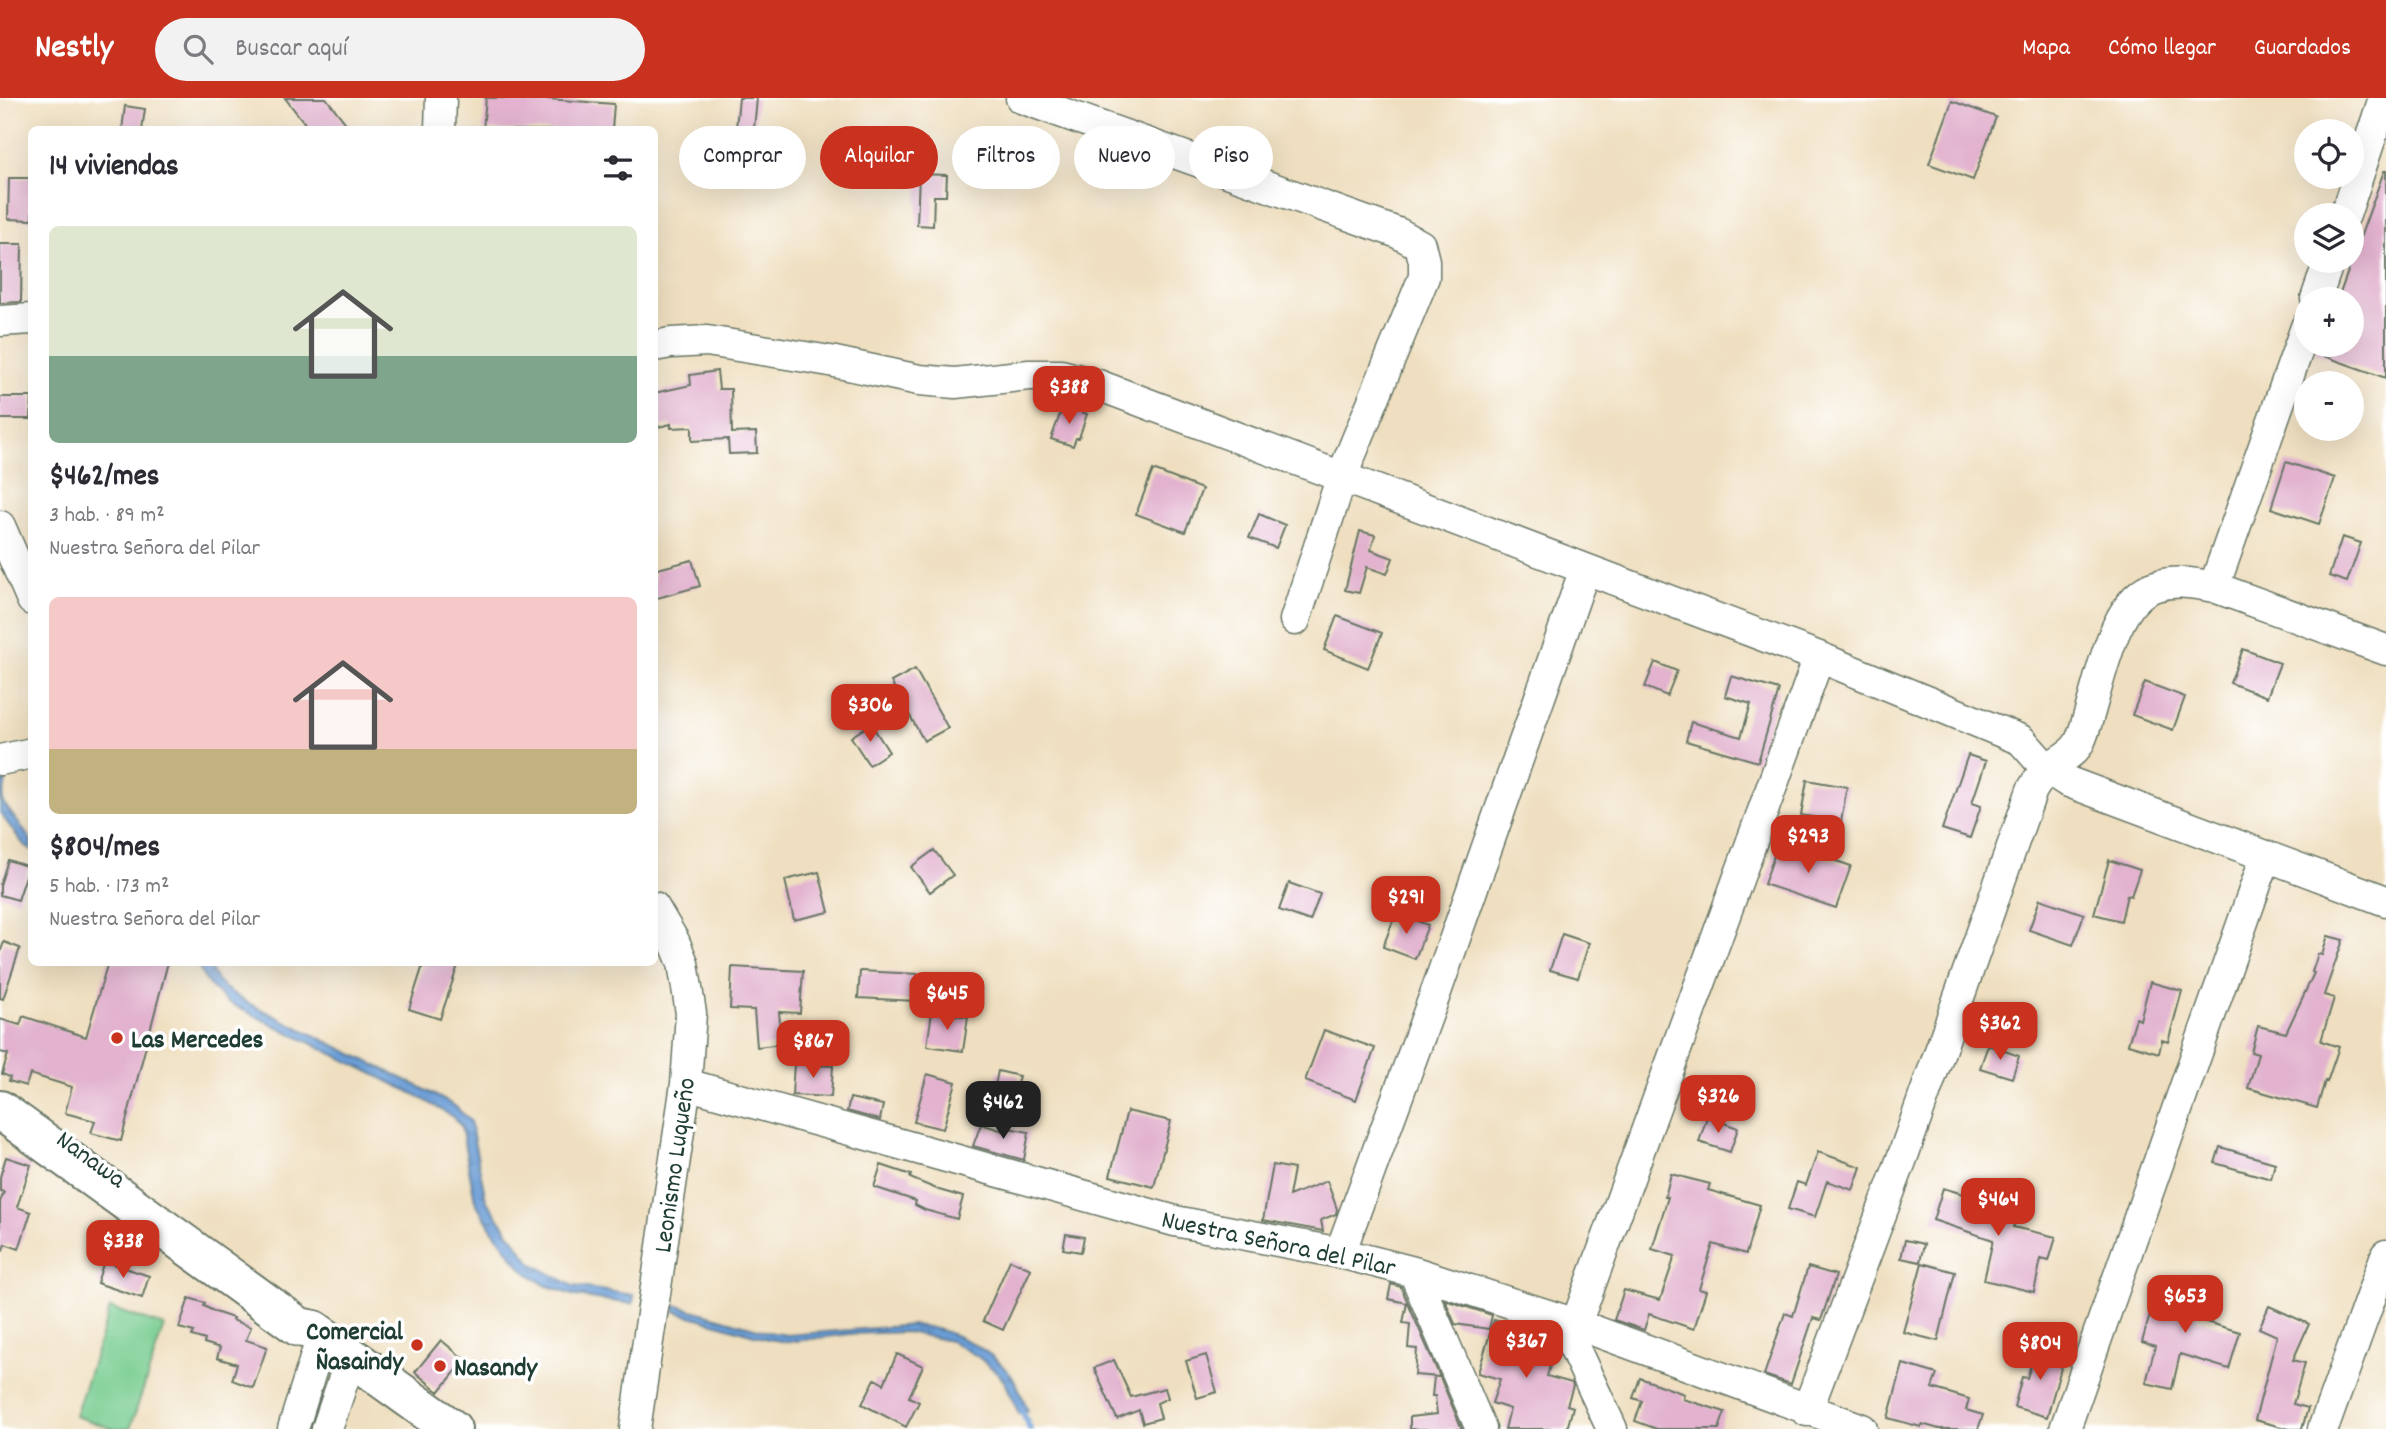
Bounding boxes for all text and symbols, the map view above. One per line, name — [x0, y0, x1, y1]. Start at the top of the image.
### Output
search box — [155, 18, 645, 81]
text: Nestly — [35, 26, 113, 73]
icon: search — [179, 30, 217, 68]
text: Buscar aquí — [235, 31, 348, 68]
text: Mapa — [2022, 32, 2070, 66]
text: Cómo llegar — [2108, 32, 2216, 66]
text: Guardados — [2254, 32, 2351, 66]
map controls — [2294, 119, 2364, 441]
button: locate — [2294, 119, 2364, 189]
chip: Comprar — [679, 126, 806, 189]
chip: Alquilar — [820, 126, 938, 189]
chip: Filtros — [952, 126, 1060, 189]
chip: Nuevo — [1074, 126, 1175, 189]
chip: Piso — [1189, 126, 1273, 189]
text: 14 viviendas — [49, 147, 179, 190]
icon: filters — [599, 149, 637, 187]
button: layers — [2294, 203, 2364, 273]
icon: home — [280, 271, 406, 397]
button: + — [2294, 287, 2364, 357]
pin: $388 — [1028, 366, 1110, 426]
button: − — [2294, 371, 2364, 441]
text: $388 — [1049, 372, 1089, 405]
text: $462/mes — [49, 457, 159, 500]
text: 3 hab. · 89 m² — [49, 500, 165, 533]
text: Nuestra Señora del Pilar — [49, 533, 260, 566]
icon: home — [280, 642, 406, 768]
pin: $306 — [829, 684, 911, 744]
text: $306 — [847, 690, 893, 723]
pin: $293 — [1767, 816, 1849, 875]
text: $293 — [1787, 821, 1829, 854]
text: $804/mes — [49, 828, 160, 871]
text: 5 hab. · 173 m² — [49, 871, 169, 904]
pin: $291 — [1365, 876, 1447, 936]
text: $291 — [1387, 882, 1425, 915]
text: Nuestra Señora del Pilar — [49, 904, 260, 937]
pin: $645 — [906, 972, 988, 1032]
text: $645 — [925, 978, 969, 1011]
pin: $362 — [1959, 1002, 2041, 1062]
text: $362 — [1978, 1008, 2022, 1041]
pin: $867 — [772, 1020, 854, 1080]
place label: Las Mercedes — [131, 1023, 264, 1060]
text: $867 — [793, 1026, 833, 1059]
marker: Las Mercedes — [109, 1030, 125, 1046]
street label: Leonismo Luqueño — [646, 1076, 707, 1255]
pin: $326 — [1677, 1076, 1759, 1135]
text: $326 — [1696, 1081, 1740, 1114]
pin: $462 — [962, 1082, 1044, 1141]
text: $462 — [982, 1087, 1024, 1120]
street label: Nanawa — [47, 1123, 133, 1199]
pin: $464 — [1957, 1178, 2039, 1238]
text: $464 — [1977, 1184, 2019, 1217]
street label: Nuestra Señora del Pilar — [1158, 1203, 1399, 1288]
pin: $338 — [82, 1220, 164, 1280]
text: $338 — [102, 1226, 144, 1259]
pin: $653 — [2144, 1276, 2226, 1335]
text: $653 — [2163, 1281, 2207, 1314]
place label: Comercial Ñasaindy — [306, 1315, 404, 1382]
pin: $367 — [1485, 1320, 1567, 1380]
pin: $804 — [1999, 1322, 2081, 1382]
text: $367 — [1505, 1326, 1547, 1359]
text: $804 — [2019, 1328, 2061, 1361]
marker: Comercial Ñasaindy — [409, 1337, 425, 1353]
place label: Nasandy — [454, 1351, 538, 1388]
marker: Nasandy — [432, 1358, 448, 1374]

